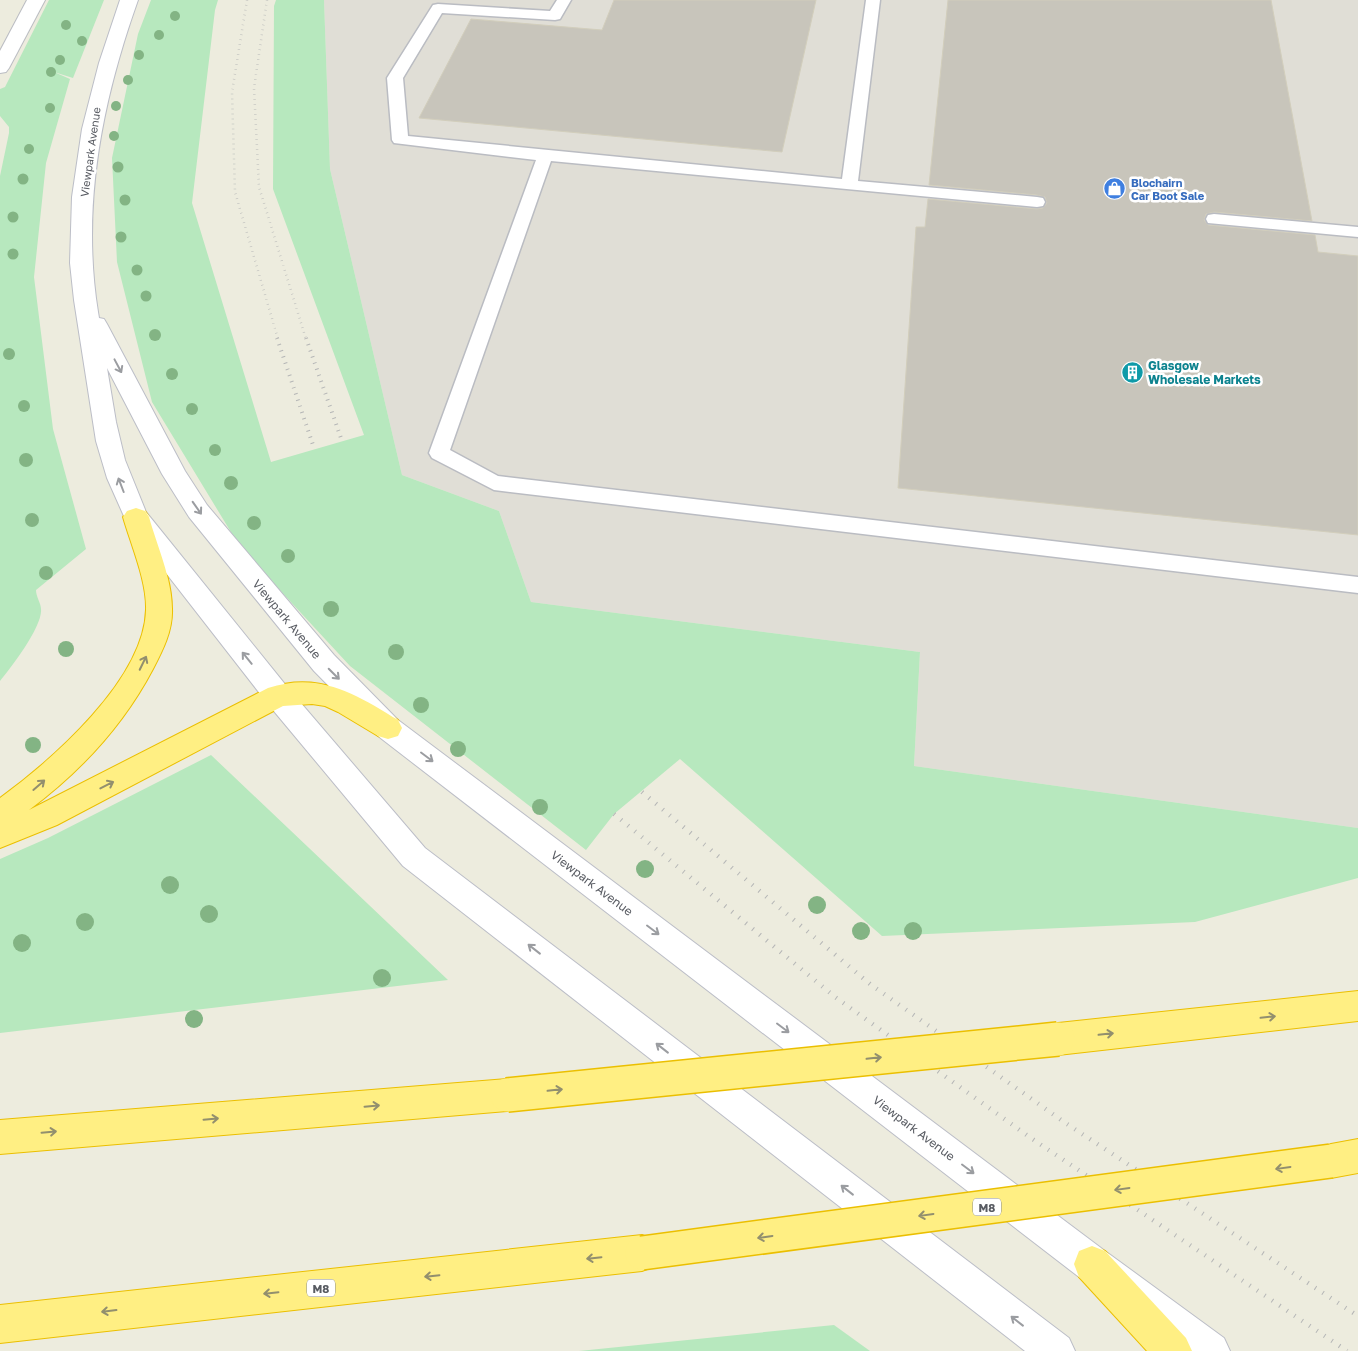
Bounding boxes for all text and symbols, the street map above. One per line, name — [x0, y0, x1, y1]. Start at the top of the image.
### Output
street label: Viewpark Avenue — [77, 106, 103, 198]
shop icon: Blochairn Car Boot Sale — [1103, 176, 1127, 200]
place label: Blochairn Car Boot Sale — [1131, 176, 1205, 202]
place label: Glasgow Wholesale Markets — [1148, 358, 1261, 387]
one-way arrow — [113, 359, 123, 374]
building icon: Glasgow Wholesale Markets — [1120, 360, 1144, 384]
one-way arrow — [115, 478, 125, 493]
one-way arrow — [192, 501, 202, 515]
street label: Viewpark Avenue — [250, 576, 325, 662]
one-way arrow — [242, 652, 253, 665]
one-way arrow — [138, 655, 148, 670]
one-way arrow — [328, 667, 340, 680]
one-way arrow — [420, 752, 433, 763]
one-way arrow — [32, 780, 45, 791]
one-way arrow — [100, 780, 115, 790]
street label: Viewpark Avenue — [548, 847, 636, 919]
one-way arrow — [646, 925, 660, 935]
one-way arrow — [527, 944, 541, 954]
one-way arrow — [1260, 1012, 1276, 1022]
one-way arrow — [776, 1023, 789, 1034]
one-way arrow — [1098, 1029, 1114, 1039]
one-way arrow — [656, 1043, 669, 1054]
one-way arrow — [865, 1053, 881, 1063]
one-way arrow — [547, 1085, 563, 1095]
street label: Viewpark Avenue — [870, 1092, 958, 1164]
one-way arrow — [364, 1101, 380, 1111]
one-way arrow — [202, 1114, 218, 1124]
one-way arrow — [40, 1128, 56, 1137]
one-way arrow — [1275, 1163, 1291, 1173]
one-way arrow — [961, 1164, 974, 1175]
one-way arrow — [1114, 1184, 1130, 1194]
one-way arrow — [840, 1185, 853, 1196]
road number: M8 — [973, 1198, 1001, 1216]
one-way arrow — [918, 1210, 934, 1220]
one-way arrow — [757, 1232, 773, 1242]
one-way arrow — [586, 1253, 602, 1263]
one-way arrow — [425, 1271, 441, 1281]
road number: M8 — [307, 1280, 335, 1296]
one-way arrow — [263, 1288, 279, 1298]
one-way arrow — [102, 1306, 118, 1316]
one-way arrow — [1011, 1316, 1024, 1327]

